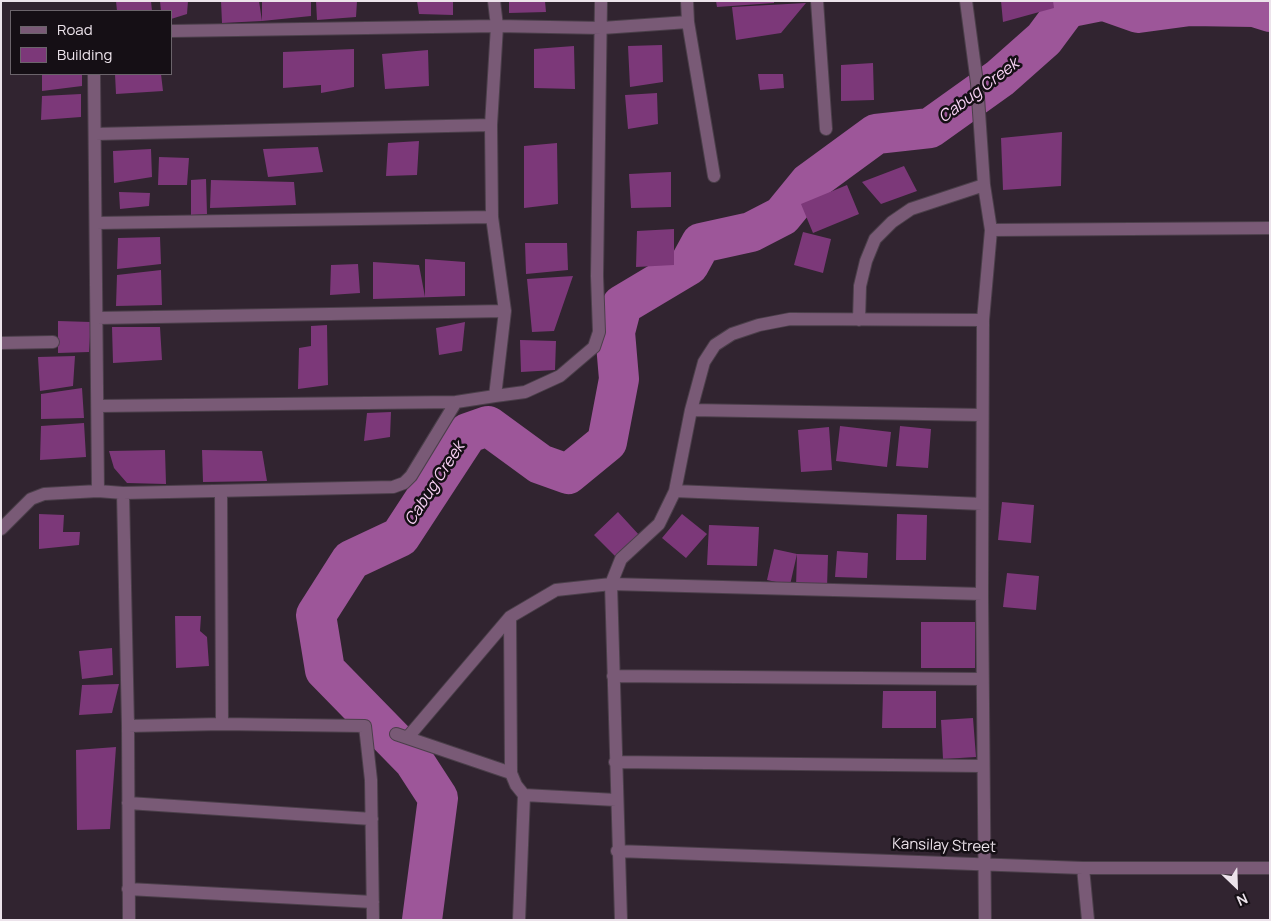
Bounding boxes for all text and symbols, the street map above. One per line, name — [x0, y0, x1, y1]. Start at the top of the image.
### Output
legend — [10, 10, 172, 75]
text: Road — [57, 19, 93, 40]
text: Building — [57, 44, 112, 65]
water label: Cabug Creek — [935, 55, 1023, 127]
water label: Cabug Creek — [401, 439, 469, 529]
street label: Kansilay Street — [892, 835, 996, 857]
north arrow — [1211, 861, 1261, 911]
text: N — [1234, 889, 1251, 911]

